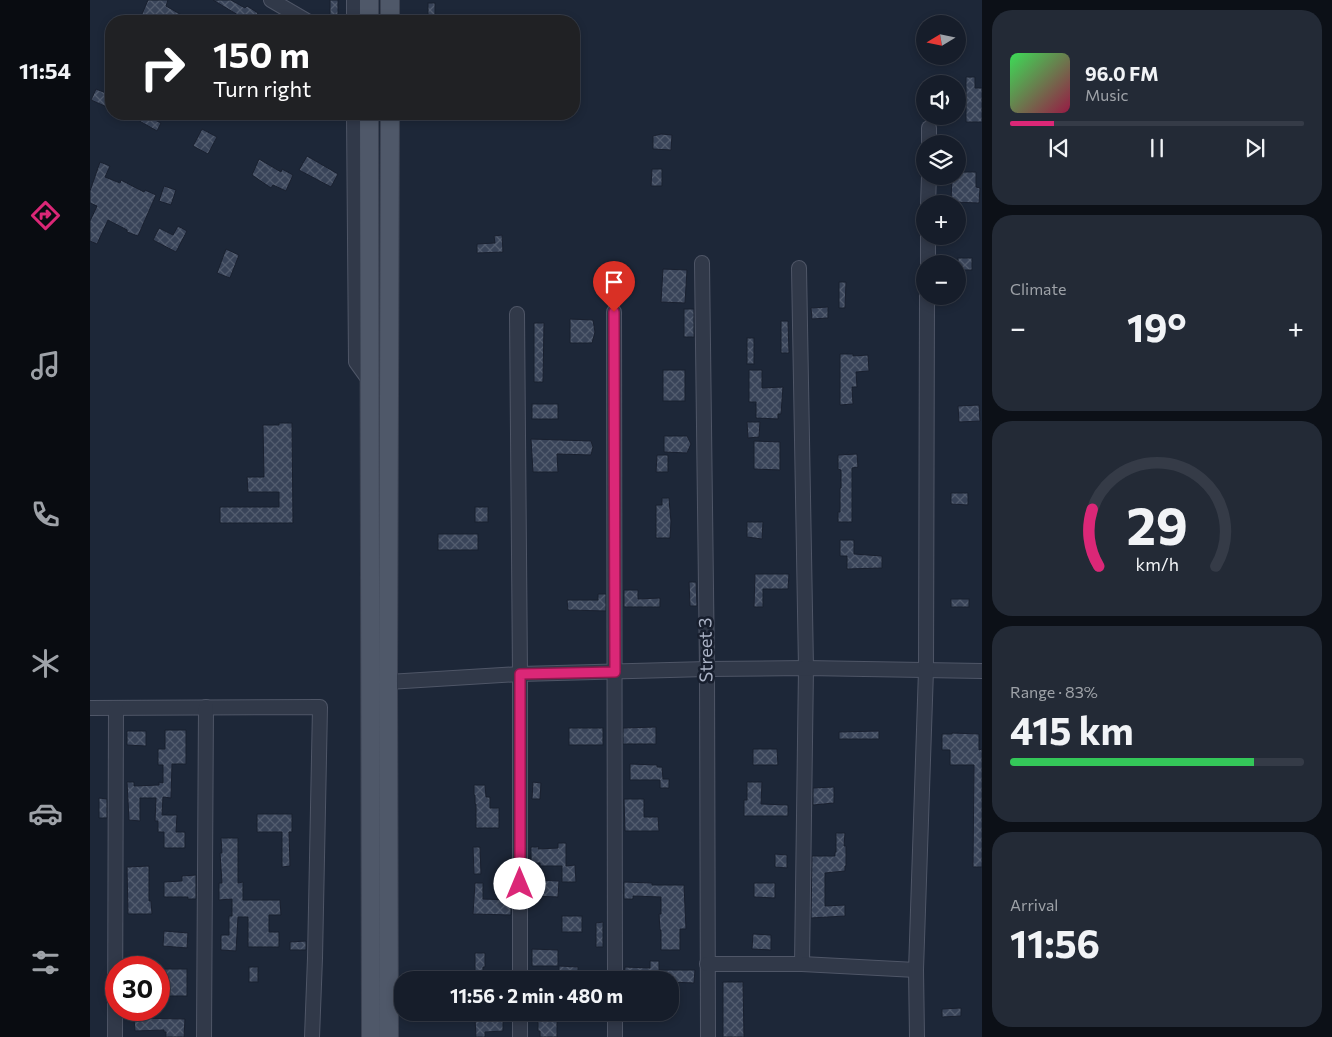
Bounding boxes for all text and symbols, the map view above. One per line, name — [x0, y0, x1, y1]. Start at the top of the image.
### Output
north arrow — [916, 15, 966, 65]
map controls — [916, 15, 966, 305]
text: 150 m — [213, 32, 310, 75]
icon: right — [130, 35, 195, 100]
text: 11:54 — [19, 57, 71, 84]
text: 96.0 FM — [1085, 62, 1158, 85]
text: Turn right — [213, 75, 311, 102]
button: sound — [916, 75, 966, 125]
text: Music — [1085, 85, 1129, 104]
icon: previous — [1045, 134, 1073, 162]
icon: pause — [1143, 134, 1171, 162]
icon: next — [1241, 134, 1269, 162]
button: layers — [916, 135, 966, 185]
button: + — [916, 195, 966, 245]
icon: directions — [28, 198, 63, 233]
button: − — [916, 255, 966, 305]
pin — [593, 261, 635, 312]
icon: arrive — [600, 268, 628, 296]
text: Climate — [1010, 279, 1066, 298]
text: 19° — [1127, 303, 1187, 350]
text: − — [1010, 310, 1026, 344]
text: + — [1288, 310, 1304, 344]
icon: music — [28, 348, 63, 383]
text: 29 — [1126, 492, 1188, 556]
icon: phone — [28, 497, 63, 532]
text: km/h — [1135, 553, 1179, 575]
street label: Street 3 — [693, 618, 717, 683]
icon: climate — [28, 646, 63, 681]
text: Range · 83% — [1010, 682, 1098, 701]
text: 415 km — [1010, 706, 1134, 753]
icon: car — [28, 796, 63, 831]
position arrow — [493, 857, 545, 909]
text: Arrival — [1010, 895, 1058, 914]
text: 11:56 — [1010, 919, 1100, 966]
icon: filters — [28, 945, 63, 980]
speed limit sign: 30 — [105, 956, 170, 1021]
text: 11:56 · 2 min · 480 m — [450, 984, 623, 1007]

